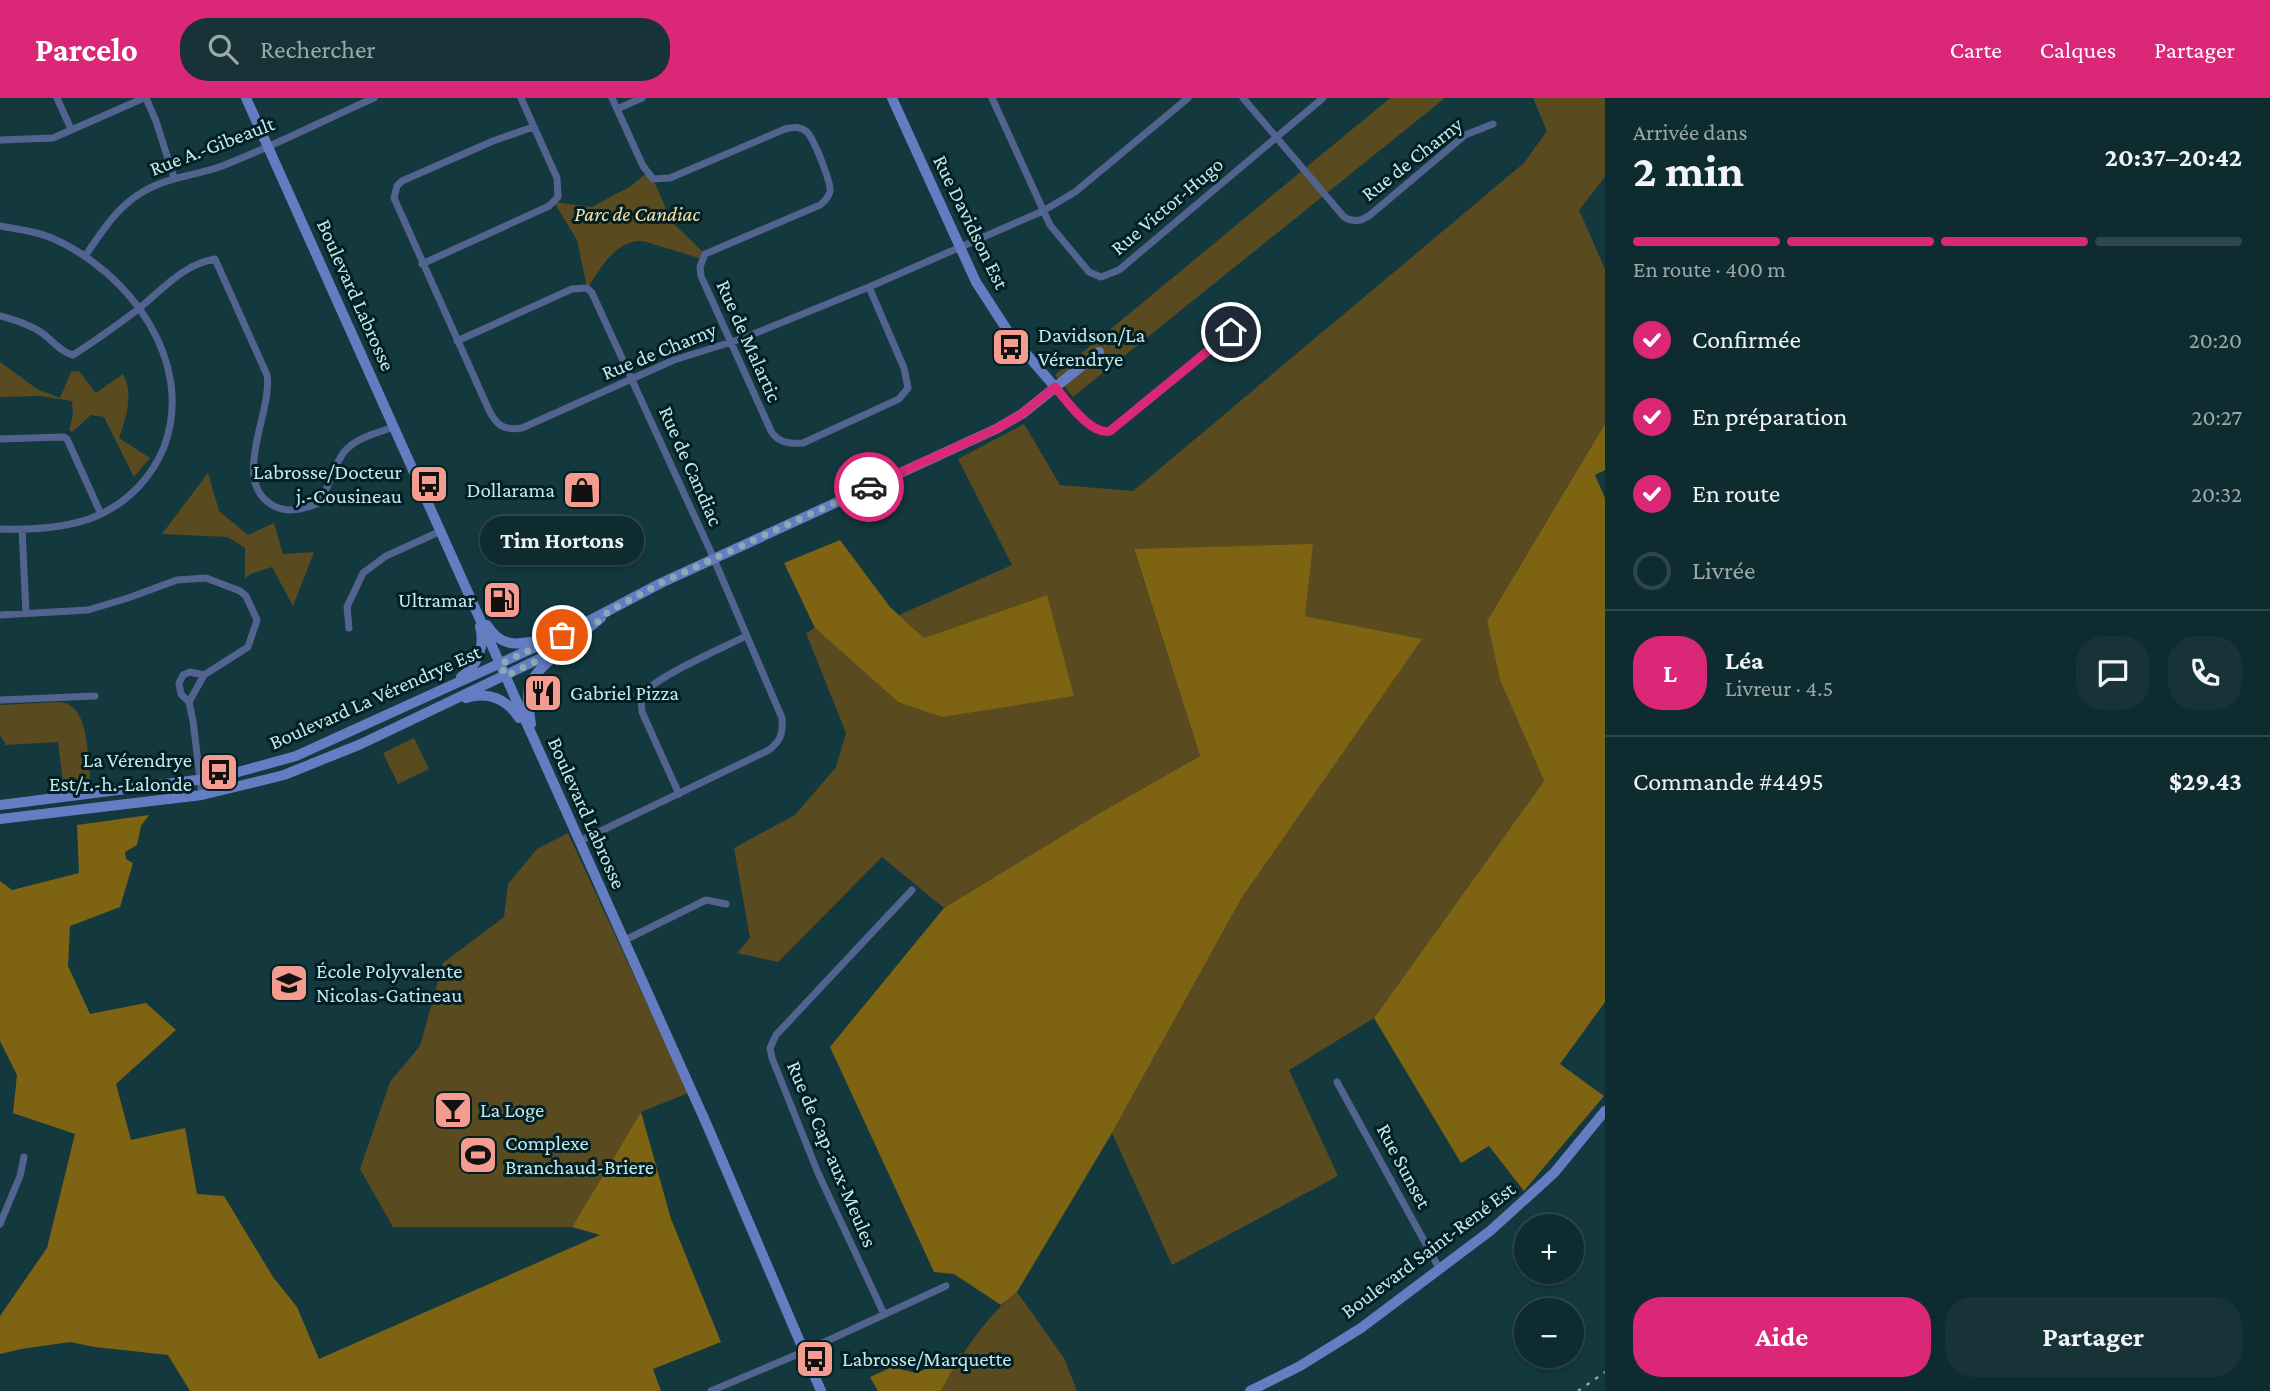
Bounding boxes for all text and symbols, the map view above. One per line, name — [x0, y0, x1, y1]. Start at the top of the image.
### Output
search box — [180, 18, 670, 81]
icon: search — [204, 30, 242, 68]
text: Parcelo — [35, 31, 138, 68]
text: Rechercher — [260, 35, 376, 64]
text: Carte — [1950, 36, 2002, 63]
text: Calques — [2040, 36, 2116, 63]
text: Partager — [2154, 36, 2235, 63]
street label: Rue A.-Gibeault — [146, 111, 279, 181]
street label: Rue de Charny — [1357, 112, 1468, 206]
text: Arrivée dans — [1633, 119, 1748, 145]
text: 20:37–20:42 — [2105, 143, 2242, 172]
text: 2 min — [1633, 145, 1744, 196]
street label: Rue Davidson Est — [928, 151, 1014, 294]
street label: Rue Victor-Hugo — [1106, 152, 1228, 260]
park label: Parc de Candiac — [574, 202, 700, 226]
street label: Boulevard Labrosse — [312, 216, 400, 374]
text: En route · 400 m — [1633, 256, 1786, 282]
street label: Rue de Malartic — [711, 276, 787, 406]
pin — [1201, 302, 1261, 362]
icon: home — [1212, 313, 1250, 351]
street label: Rue de Charny — [598, 317, 720, 385]
icon: check — [1633, 321, 1671, 359]
place label: Davidson/La Vérendrye — [1038, 323, 1145, 371]
text: Confirmée — [1692, 325, 1801, 354]
bus stop icon: Davidson/La Vérendrye — [990, 326, 1032, 368]
text: 20:20 — [2189, 327, 2242, 353]
icon: check — [1633, 398, 1671, 436]
text: En préparation — [1692, 402, 1847, 431]
street label: Rue de Candiac — [654, 403, 728, 530]
text: 20:27 — [2192, 404, 2242, 430]
courier — [834, 452, 904, 522]
place label: Labrosse/Docteur j.-Cousineau — [253, 460, 403, 508]
bus stop icon: Labrosse/Docteur j.-Cousineau — [408, 463, 450, 505]
icon: car — [850, 468, 888, 506]
shop icon: Dollarama — [561, 469, 603, 511]
icon: check — [1633, 475, 1671, 513]
place label: Dollarama — [466, 478, 555, 502]
text: En route — [1692, 479, 1780, 508]
text: 20:32 — [2191, 481, 2242, 507]
callout: Tim Hortons — [480, 516, 644, 565]
text: Tim Hortons — [500, 527, 624, 553]
text: Livrée — [1692, 556, 1755, 585]
fuel station icon: Ultramar — [481, 579, 523, 621]
place label: Ultramar — [398, 588, 476, 612]
pin — [532, 605, 592, 665]
icon: bag — [543, 616, 581, 654]
button: chat — [2076, 636, 2150, 710]
button: phone — [2168, 636, 2242, 710]
street label: Boulevard La Vérendrye Est — [266, 639, 485, 754]
text: Léa — [1725, 646, 1764, 675]
text: L — [1663, 659, 1677, 688]
restaurant icon: Gabriel Pizza — [522, 672, 564, 714]
text: Livreur · 4.5 — [1725, 675, 1833, 701]
place label: Gabriel Pizza — [570, 681, 679, 705]
street label: Boulevard Labrosse — [543, 734, 631, 892]
place label: La Vérendrye Est/r.-h.-Lalonde — [49, 748, 192, 796]
bus stop icon: La Vérendrye Est/r.-h.-Lalonde — [198, 751, 240, 793]
text: Commande #4495 — [1633, 767, 1824, 796]
text: $29.43 — [2169, 767, 2242, 796]
place label: École Polyvalente Nicolas-Gatineau — [316, 959, 462, 1007]
school or university icon: École Polyvalente Nicolas-Gatineau — [268, 962, 310, 1004]
street label: Rue de Cap-aux-Meules — [782, 1057, 882, 1251]
bar icon: La Loge — [432, 1089, 474, 1131]
place label: La Loge — [480, 1098, 544, 1122]
street label: Rue Sunset — [1372, 1120, 1437, 1213]
place label: Complexe Branchaud-Briere — [505, 1131, 654, 1179]
sports icon: Complexe Branchaud-Briere — [457, 1134, 499, 1176]
street label: Boulevard Saint-René Est — [1336, 1176, 1521, 1323]
map controls — [1514, 1214, 1584, 1368]
button: + — [1514, 1214, 1584, 1284]
button: Aide — [1633, 1297, 1931, 1377]
button: Partager — [1945, 1297, 2242, 1377]
button: − — [1514, 1298, 1584, 1368]
bus stop icon: Labrosse/Marquette — [794, 1338, 836, 1380]
place label: Labrosse/Marquette — [842, 1347, 1012, 1371]

